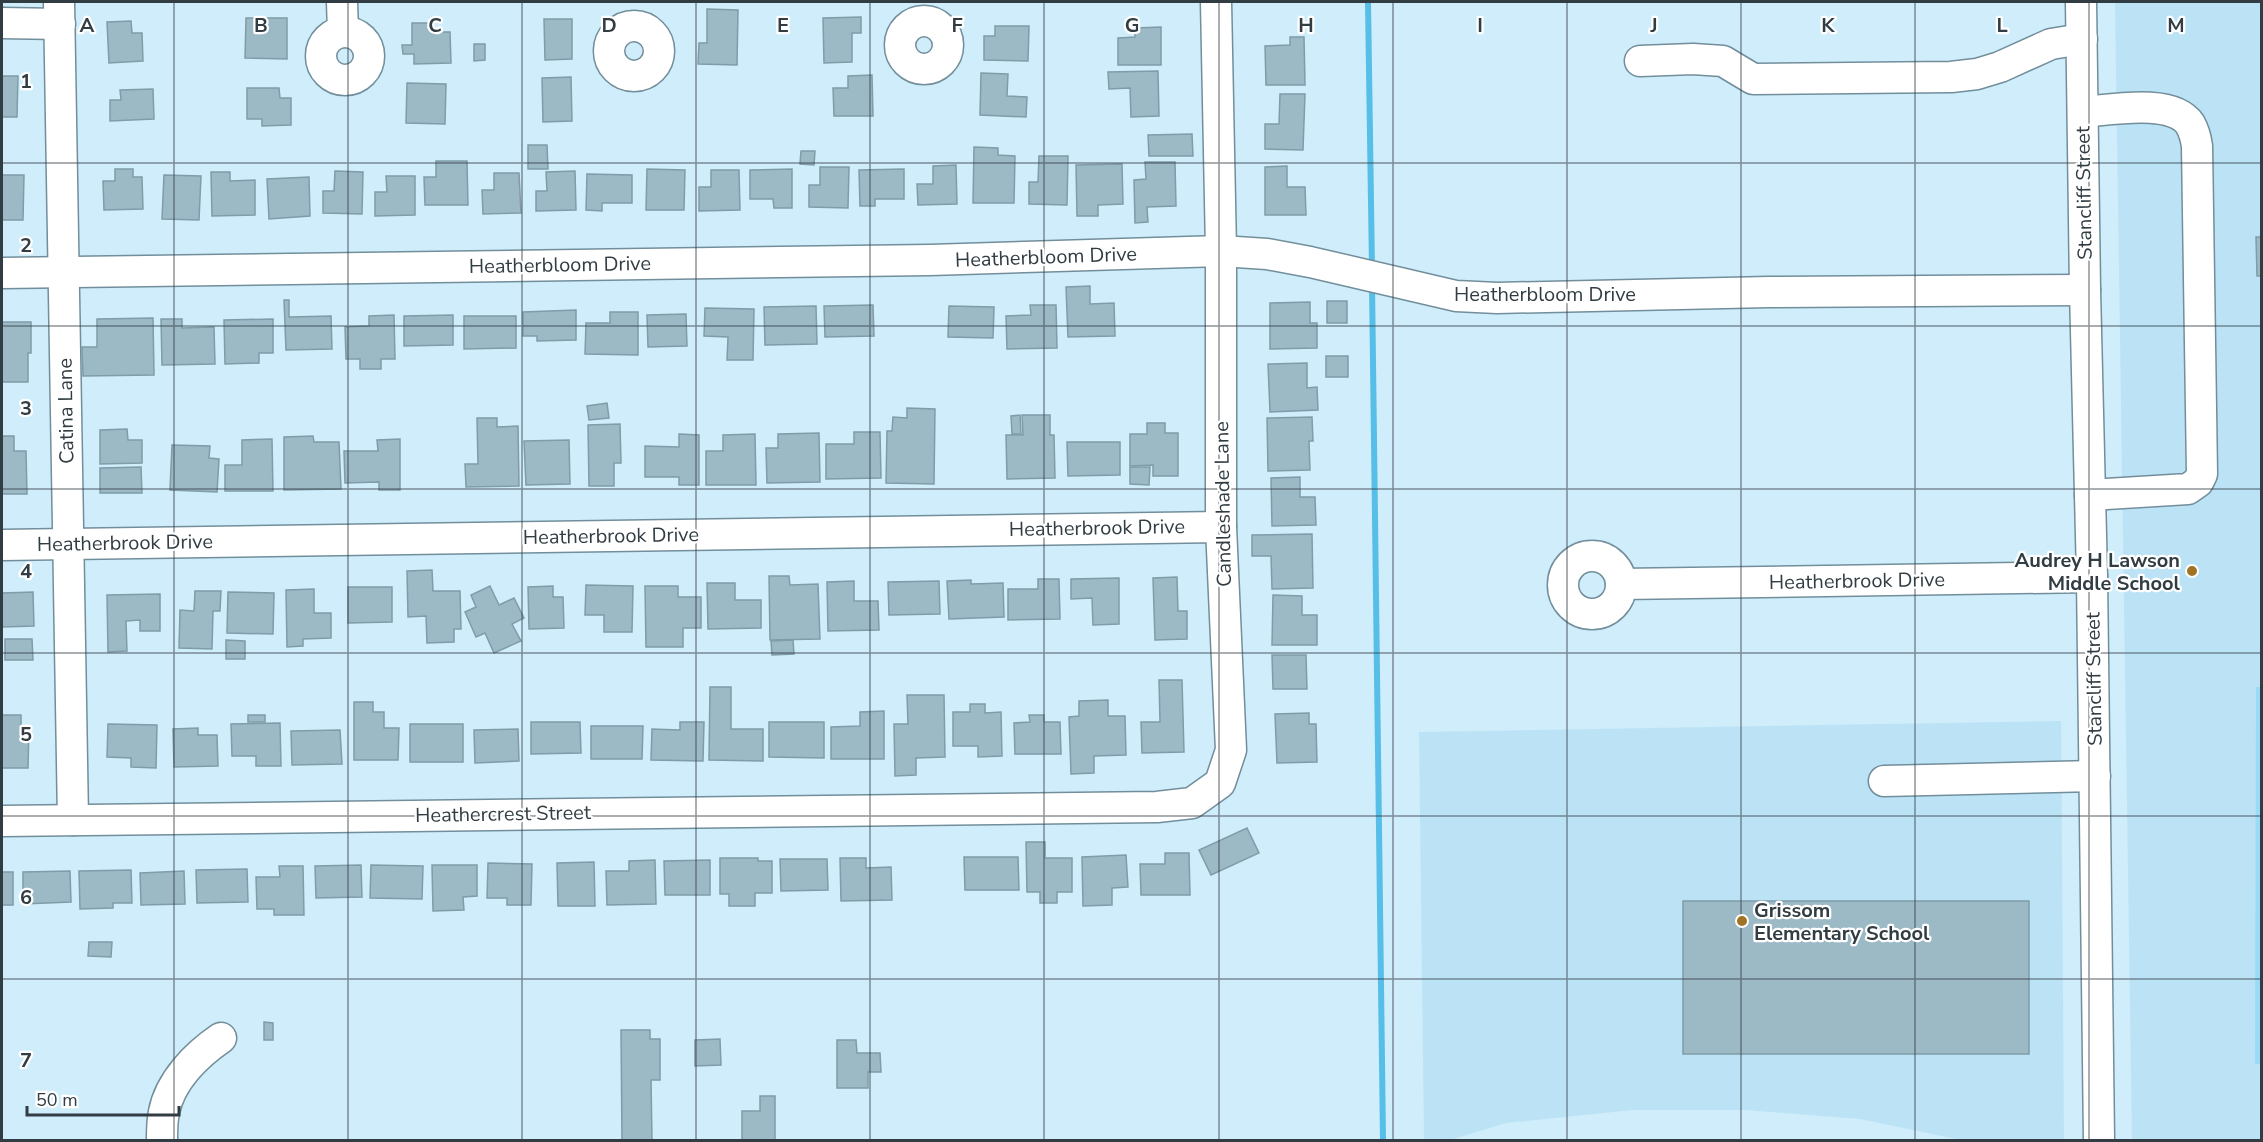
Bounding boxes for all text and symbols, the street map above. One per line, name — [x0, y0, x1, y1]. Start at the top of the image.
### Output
text: A — [80, 12, 95, 39]
text: B — [254, 12, 268, 39]
text: C — [428, 12, 442, 39]
text: D — [601, 12, 617, 39]
text: E — [777, 12, 789, 39]
text: F — [951, 12, 963, 39]
text: G — [1125, 12, 1139, 39]
text: H — [1298, 12, 1314, 39]
text: I — [1477, 12, 1483, 39]
text: J — [1649, 12, 1658, 39]
text: K — [1821, 12, 1835, 39]
text: L — [1996, 12, 2008, 39]
text: M — [2167, 12, 2185, 39]
text: 1 — [20, 68, 32, 95]
street label: Stancliff Street — [2069, 125, 2099, 260]
text: 2 — [20, 232, 32, 259]
street label: Heatherbloom Drive — [955, 240, 1137, 274]
street label: Heatherbloom Drive — [469, 250, 651, 280]
street label: Heatherbloom Drive — [1454, 281, 1636, 308]
street label: Catina Lane — [52, 358, 80, 464]
text: 3 — [20, 395, 32, 422]
street label: Candleshade Lane — [1208, 421, 1238, 587]
street label: Heatherbrook Drive — [1009, 513, 1185, 543]
street label: Heatherbrook Drive — [523, 521, 699, 551]
street label: Heatherbrook Drive — [37, 528, 213, 558]
place label: Audrey H Lawson Middle School — [2014, 547, 2181, 597]
text: 4 — [20, 558, 32, 585]
marker: Audrey H Lawson Middle School — [2185, 564, 2199, 578]
street label: Heatherbrook Drive — [1769, 566, 1945, 596]
street label: Stancliff Street — [2079, 611, 2109, 746]
text: 5 — [20, 721, 32, 748]
street label: Heathercrest Street — [415, 799, 592, 829]
text: 6 — [20, 884, 32, 911]
place label: Grissom Elementary School — [1754, 897, 1930, 947]
marker: Grissom Elementary School — [1735, 914, 1749, 928]
text: 7 — [20, 1047, 32, 1074]
scale bar — [27, 1079, 178, 1117]
text: 50 m — [36, 1088, 78, 1112]

